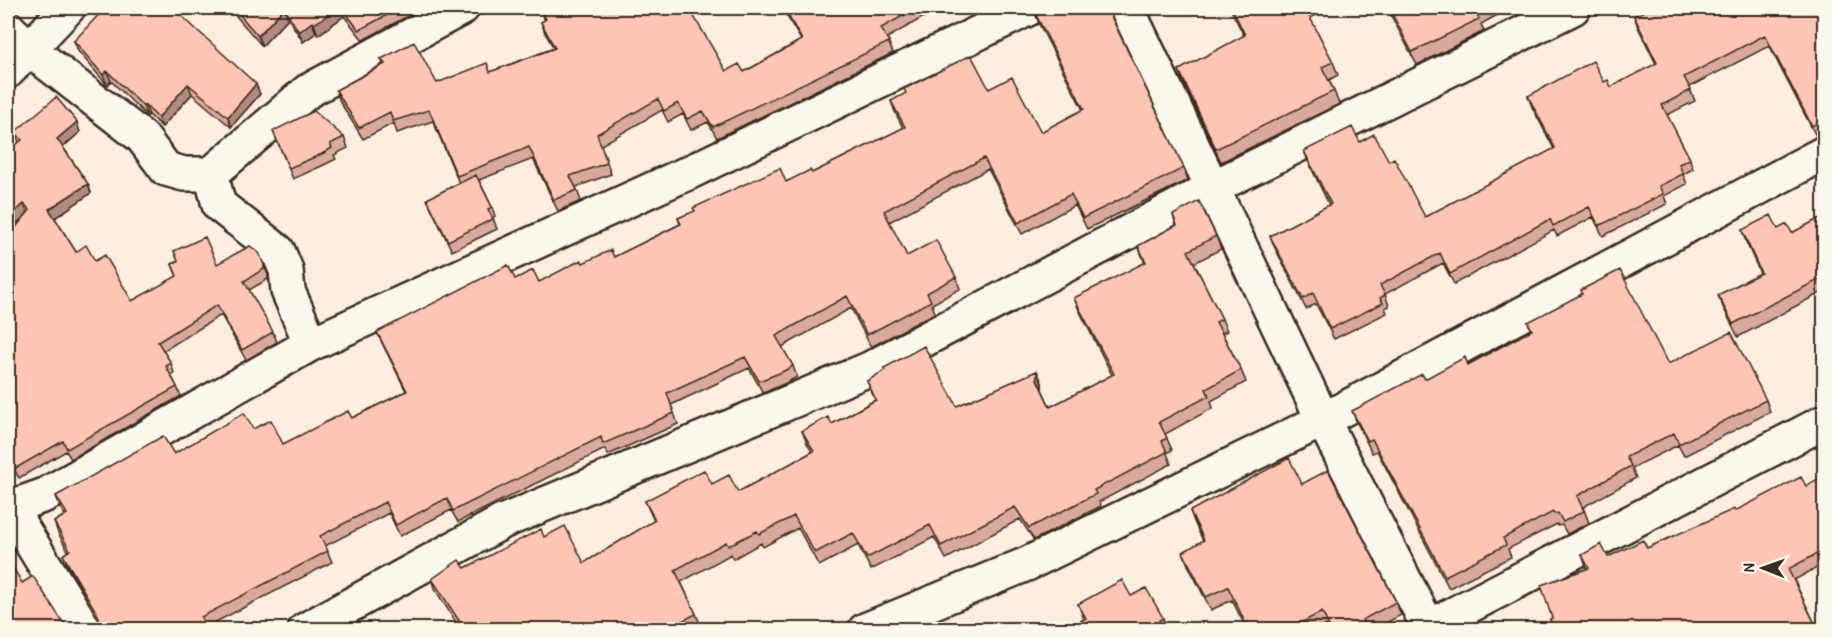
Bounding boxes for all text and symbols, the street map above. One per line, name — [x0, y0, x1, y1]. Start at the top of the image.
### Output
north arrow — [1733, 538, 1793, 598]
text: N — [1737, 563, 1759, 572]

